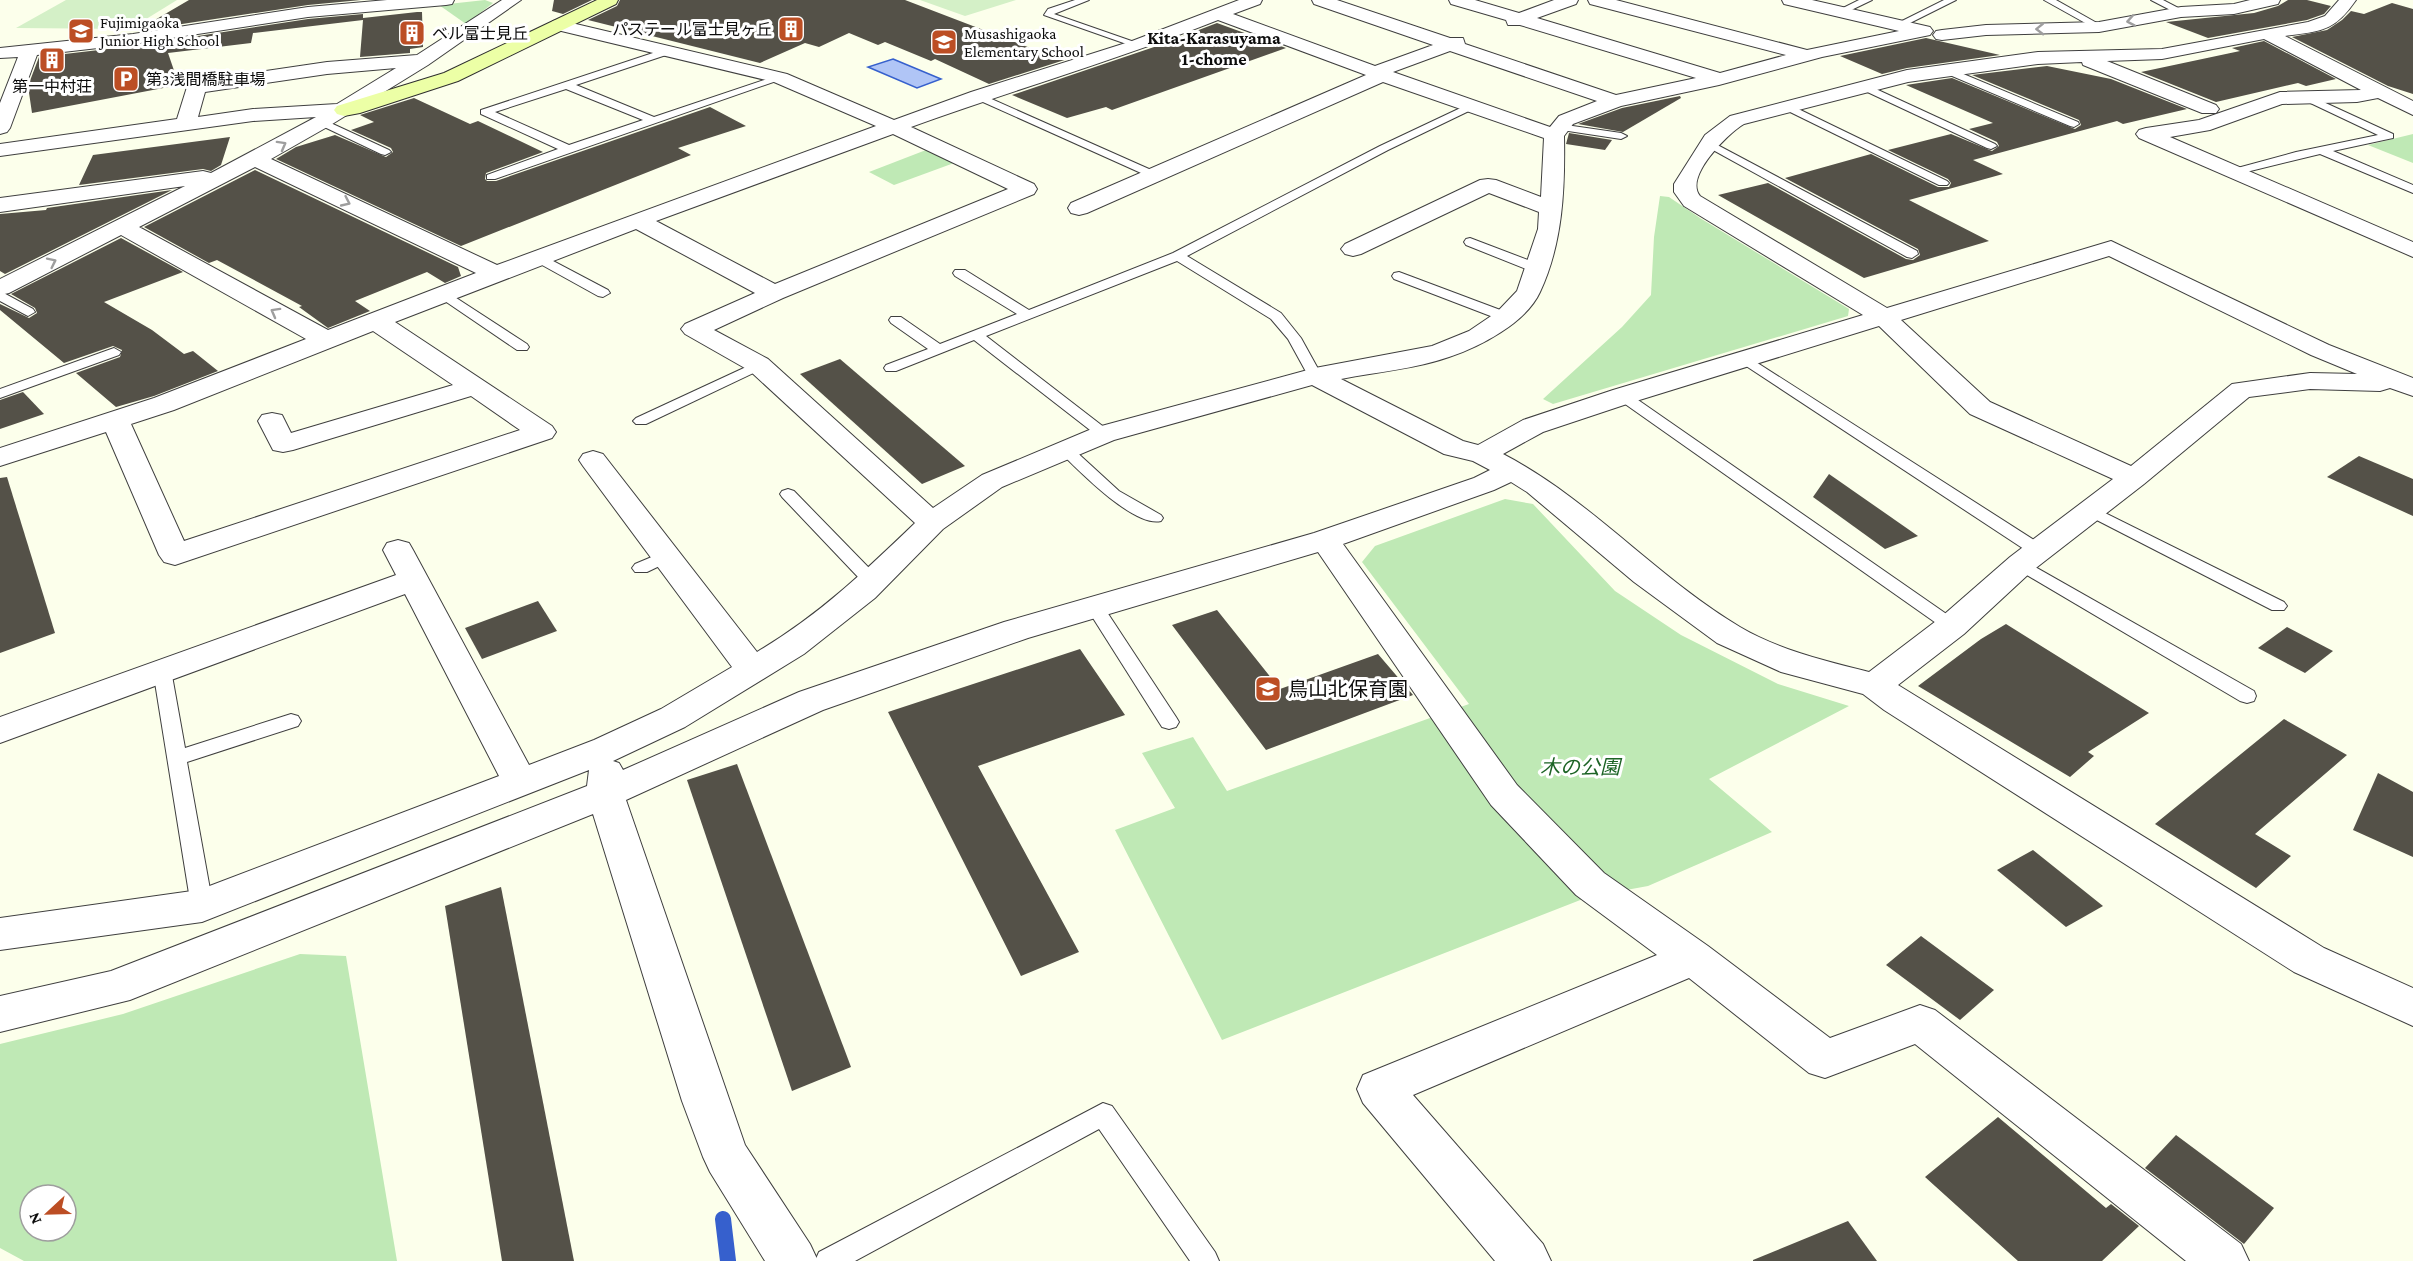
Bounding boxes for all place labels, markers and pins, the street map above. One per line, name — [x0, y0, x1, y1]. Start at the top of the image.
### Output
place label: Fujimigaoka Junior High School — [98, 14, 219, 50]
building icon: パステール富士見ヶ丘 — [776, 14, 806, 44]
school or university icon: Fujimigaoka Junior High School — [66, 16, 96, 46]
building icon: ベル富士見丘 — [397, 18, 427, 48]
place label: パステール富士見ヶ丘 — [612, 21, 772, 38]
place label: ベル富士見丘 — [432, 25, 528, 42]
place label: Musashigaoka Elementary School — [964, 25, 1084, 61]
school or university icon: Musashigaoka Elementary School — [929, 27, 959, 57]
building icon: 第一中村荘 — [37, 45, 67, 75]
parking icon: 第3浅間橋駐車場 — [111, 64, 141, 94]
place label: 第3浅間橋駐車場 — [146, 71, 266, 88]
place label: 第一中村荘 — [12, 78, 92, 95]
school or university icon: 鳥山北保育園 — [1253, 674, 1283, 704]
place label: 鳥山北保育園 — [1288, 678, 1408, 700]

